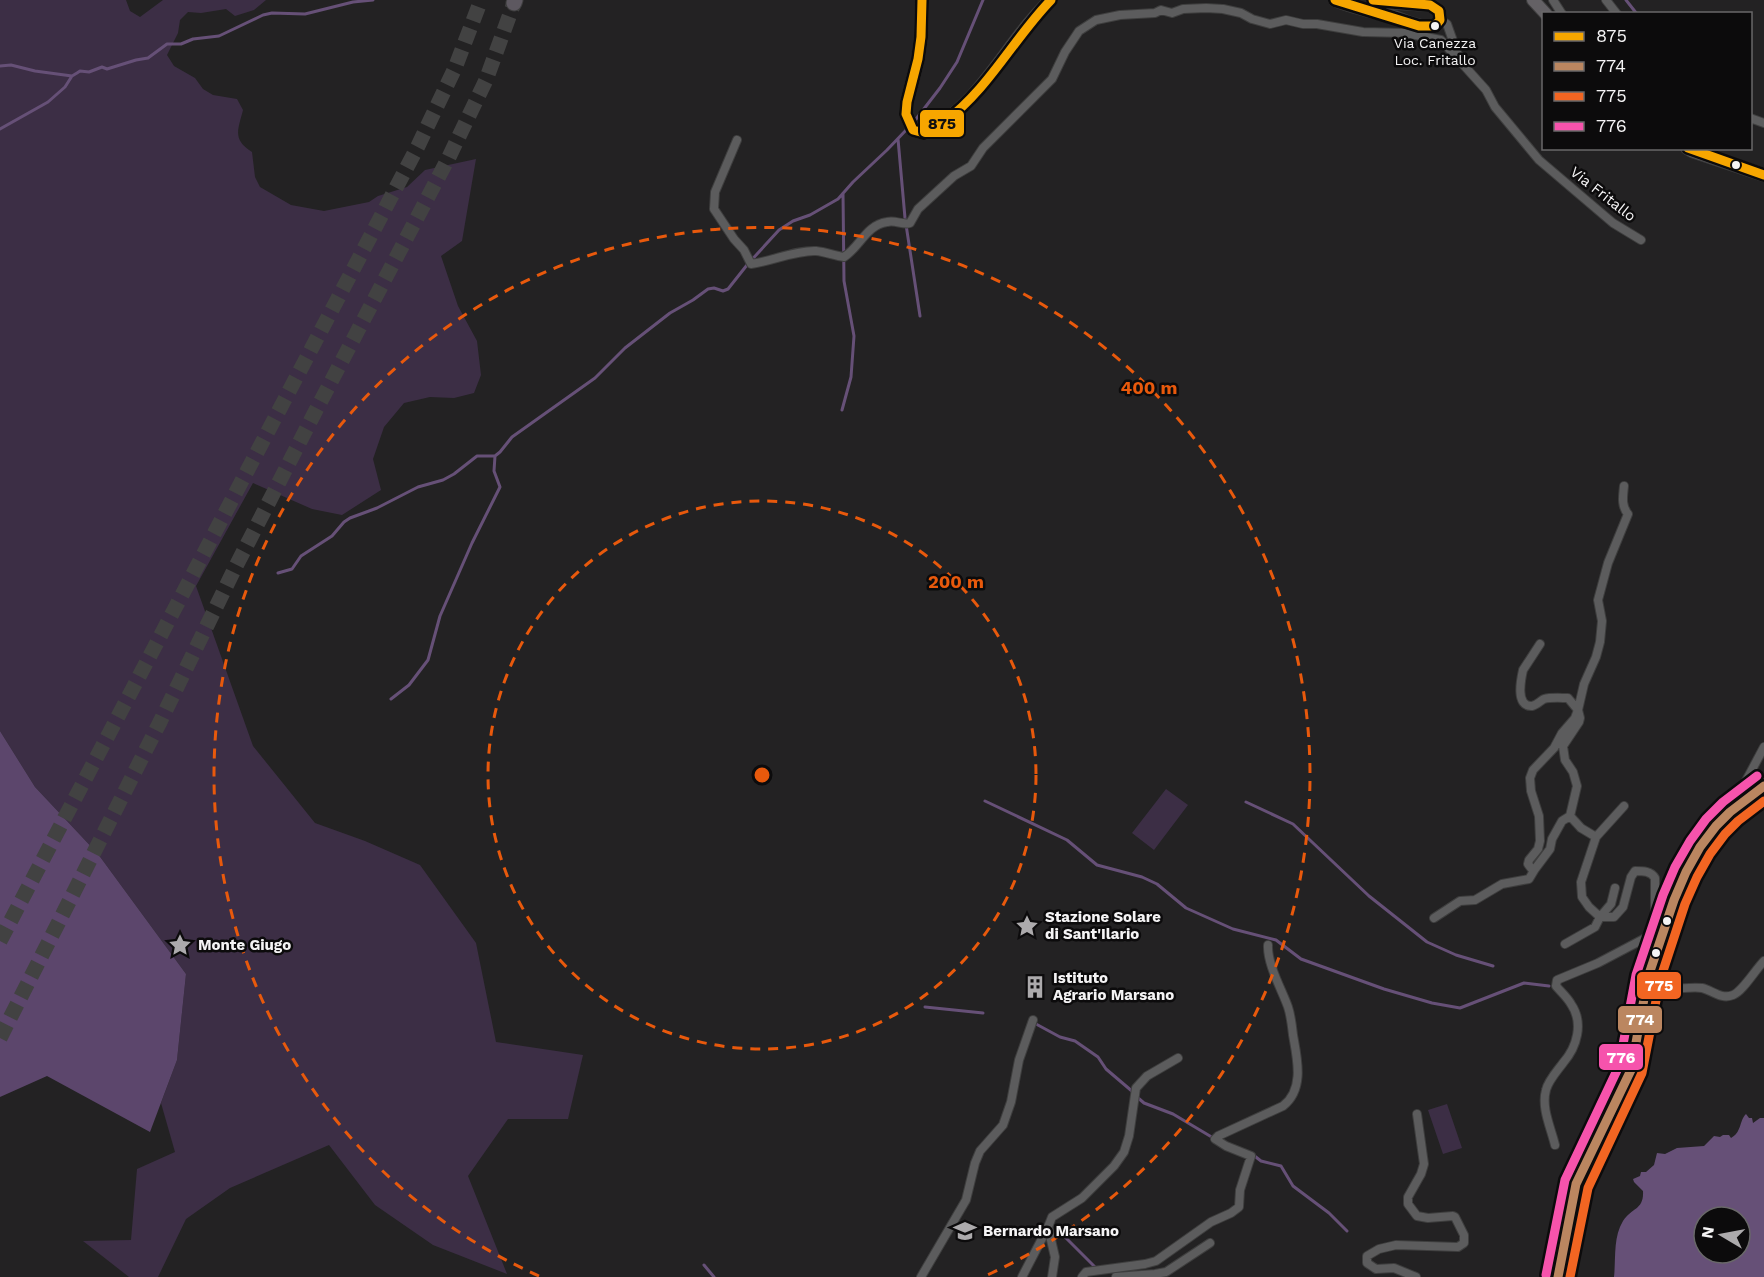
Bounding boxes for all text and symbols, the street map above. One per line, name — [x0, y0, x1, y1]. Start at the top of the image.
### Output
legend — [1542, 12, 1752, 150]
marker: Via Canezza Loc. Fritallo — [1429, 20, 1441, 32]
text: 875 — [1596, 25, 1627, 46]
place label: Via Canezza Loc. Fritallo — [1394, 35, 1476, 68]
text: 774 — [1596, 55, 1626, 76]
text: 775 — [1596, 85, 1627, 106]
line badge: 875 — [919, 109, 965, 138]
text: 875 — [928, 114, 956, 133]
text: 776 — [1596, 115, 1627, 136]
unlabelled marker — [1730, 159, 1742, 171]
street label: Via Fritallo — [1566, 163, 1640, 225]
text: 400 m — [1121, 377, 1177, 398]
text: 200 m — [928, 571, 984, 592]
centre of rings — [752, 765, 772, 785]
place label: Stazione Solare di Sant'Ilario — [1045, 908, 1161, 943]
place icon: Stazione Solare di Sant'Ilario — [1014, 913, 1040, 939]
unlabelled marker — [1661, 915, 1673, 927]
place icon: Monte Giugo — [167, 932, 193, 958]
place label: Monte Giugo — [198, 936, 291, 954]
unlabelled marker — [1650, 947, 1662, 959]
place label: Istituto Agrario Marsano — [1053, 969, 1174, 1004]
line badge: 775 — [1636, 971, 1682, 1000]
building icon: Istituto Agrario Marsano — [1022, 974, 1048, 1000]
text: 775 — [1645, 976, 1673, 995]
line badge: 774 — [1617, 1005, 1663, 1034]
text: 774 — [1626, 1010, 1654, 1029]
line badge: 776 — [1598, 1043, 1644, 1071]
text: 776 — [1607, 1048, 1636, 1067]
north arrow — [1692, 1205, 1752, 1265]
school or university icon: Bernardo Marsano — [952, 1218, 978, 1244]
place label: Bernardo Marsano — [983, 1222, 1119, 1240]
text: N — [1697, 1225, 1718, 1240]

